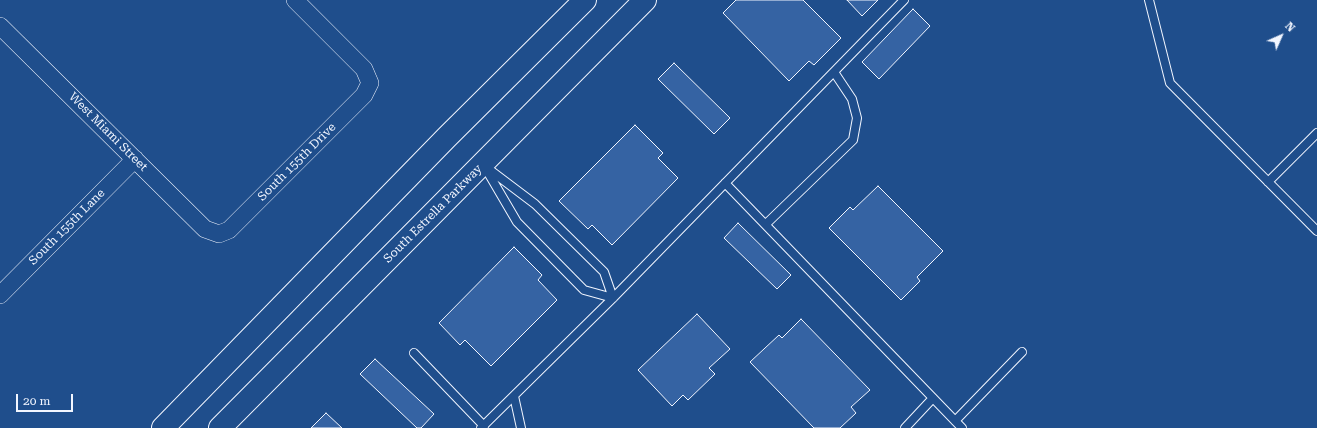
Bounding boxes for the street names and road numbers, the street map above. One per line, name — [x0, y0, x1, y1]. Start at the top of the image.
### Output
street label: West Miami Street — [66, 90, 150, 174]
street label: South 155th Drive — [255, 120, 339, 204]
street label: South Estrella Parkway — [381, 162, 485, 266]
street label: South 155th Lane — [26, 186, 108, 268]

